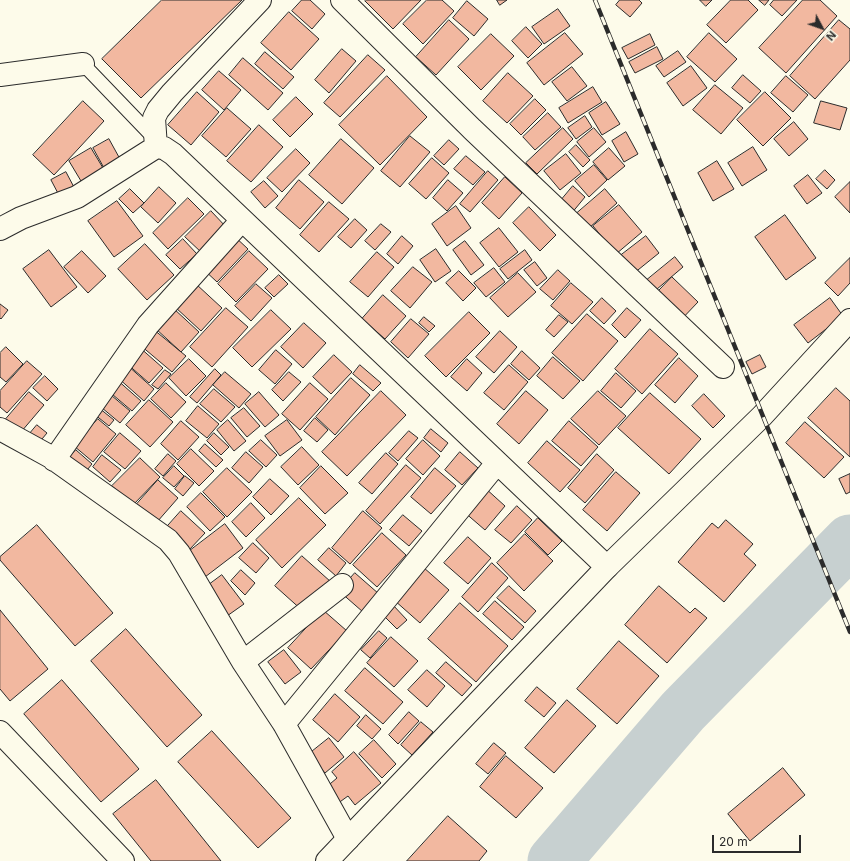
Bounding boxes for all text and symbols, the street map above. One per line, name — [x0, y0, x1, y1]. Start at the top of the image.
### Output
north arrow — [802, 8, 842, 48]
text: N — [823, 28, 839, 44]
scale bar — [714, 827, 803, 853]
text: 20 m — [719, 834, 748, 849]

